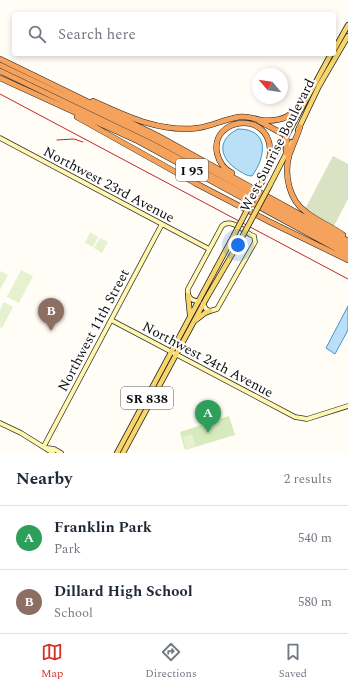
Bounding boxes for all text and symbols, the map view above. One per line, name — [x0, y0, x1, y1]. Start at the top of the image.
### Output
search box — [12, 12, 336, 56]
icon: search — [26, 23, 48, 45]
text: Search here — [58, 23, 136, 46]
north arrow — [252, 68, 288, 104]
street label: West Sunrise Boulevard — [235, 75, 320, 215]
street label: Northwest 23rd Avenue — [39, 141, 178, 228]
road number: I 95 — [176, 159, 208, 181]
your location — [228, 235, 248, 255]
street label: Northwest 11th Street — [52, 265, 135, 395]
pin: B — [38, 298, 64, 331]
street label: Northwest 24th Avenue — [138, 316, 277, 403]
road number: SR 838 — [121, 387, 173, 409]
pin: A — [195, 400, 221, 433]
text: Nearby — [16, 466, 72, 492]
text: 2 results — [284, 469, 332, 489]
text: Franklin Park — [54, 516, 152, 539]
text: A — [24, 528, 34, 548]
text: 540 m — [298, 528, 332, 548]
text: Park — [54, 539, 81, 559]
text: Dillard High School — [54, 580, 193, 603]
text: B — [24, 592, 34, 612]
text: 580 m — [298, 592, 332, 612]
text: School — [54, 603, 93, 623]
tab: Map — [41, 641, 63, 682]
tab: Directions — [145, 641, 197, 682]
tab: Saved — [279, 641, 307, 682]

